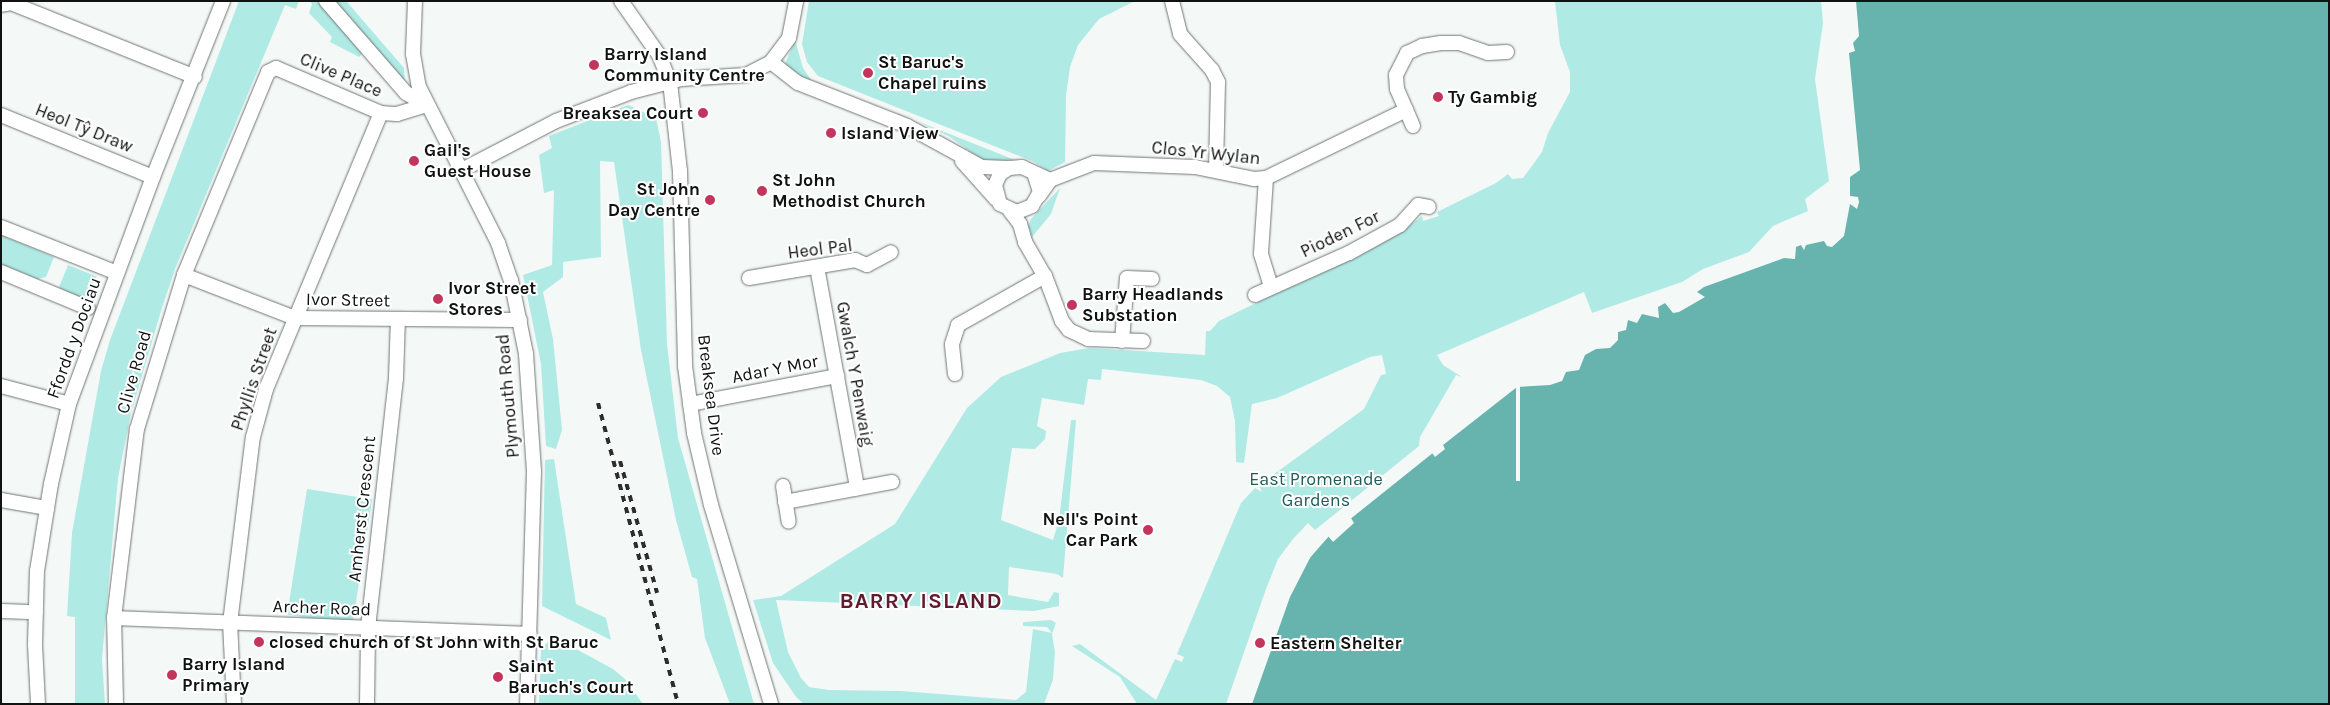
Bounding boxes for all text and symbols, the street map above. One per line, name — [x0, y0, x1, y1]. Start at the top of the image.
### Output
place label: Barry Island Community Centre — [604, 44, 765, 86]
street label: Clive Place — [297, 48, 385, 102]
place label: St Baruc's Chapel ruins — [878, 52, 987, 94]
marker: Barry Island Community Centre — [588, 59, 600, 71]
marker: St Baruc's Chapel ruins — [862, 67, 874, 79]
place label: Ty Gambig — [1448, 86, 1537, 108]
marker: Ty Gambig — [1432, 91, 1444, 103]
street label: Heol Tŷ Draw — [32, 99, 136, 157]
place label: Breaksea Court — [562, 102, 693, 124]
marker: Breaksea Court — [697, 107, 709, 119]
place label: Island View — [841, 122, 939, 144]
marker: Island View — [825, 127, 837, 139]
street label: Clos Yr Wylan — [1150, 137, 1262, 169]
place label: Gail's Guest House — [424, 140, 531, 182]
marker: Gail's Guest House — [408, 155, 420, 167]
place label: St John Methodist Church — [772, 170, 926, 212]
place label: St John Day Centre — [608, 179, 700, 222]
marker: St John Methodist Church — [756, 185, 768, 197]
marker: St John Day Centre — [704, 194, 716, 206]
street label: Pioden For — [1297, 206, 1383, 262]
street label: Heol Pal — [786, 234, 854, 264]
street label: Ffordd y Dociau — [42, 274, 106, 402]
place label: Ivor Street Stores — [448, 278, 536, 320]
place label: Barry Headlands Substation — [1082, 284, 1224, 326]
street label: Ivor Street — [306, 288, 390, 312]
marker: Ivor Street Stores — [432, 293, 444, 305]
marker: Barry Headlands Substation — [1066, 299, 1078, 311]
street label: Gwalch Y Penwaig — [832, 300, 878, 448]
street label: Phyllis Street — [226, 325, 282, 433]
street label: Clive Road — [112, 328, 156, 416]
street label: Plymouth Road — [492, 333, 524, 459]
street label: Breaksea Drive — [693, 333, 729, 457]
street label: Adar Y Mor — [730, 350, 820, 388]
street label: Amherst Crescent — [344, 435, 380, 583]
park label: East Promenade Gardens — [1249, 469, 1383, 512]
place label: Nell's Point Car Park — [1042, 509, 1138, 552]
marker: Nell's Point Car Park — [1142, 524, 1154, 536]
district label: BARRY ISLAND — [838, 589, 1004, 615]
street label: Archer Road — [272, 595, 372, 621]
place label: closed church of St John with St Baruc — [269, 631, 598, 653]
place label: Eastern Shelter — [1270, 632, 1401, 654]
marker: closed church of St John with St Baruc — [253, 636, 265, 648]
marker: Eastern Shelter — [1254, 637, 1266, 649]
place label: Barry Island Primary — [182, 654, 285, 696]
place label: Saint Baruch's Court — [508, 656, 634, 699]
marker: Barry Island Primary — [166, 669, 178, 681]
marker: Saint Baruch's Court — [492, 671, 504, 683]

